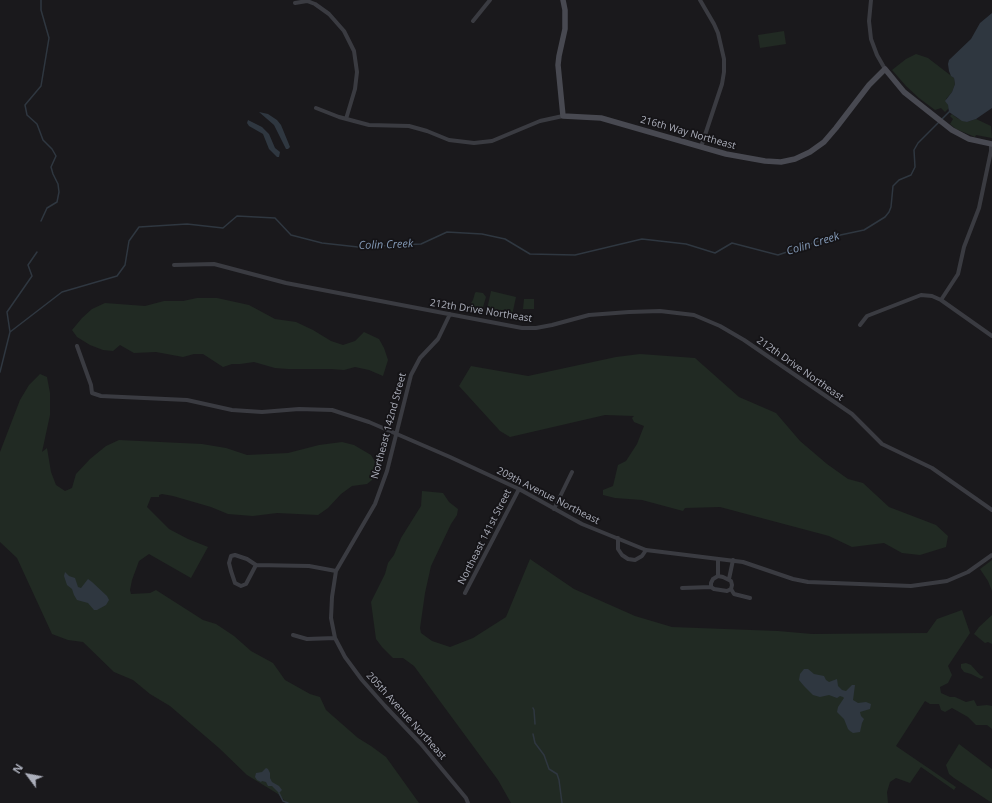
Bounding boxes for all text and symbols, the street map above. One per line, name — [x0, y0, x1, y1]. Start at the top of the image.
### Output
street label: 216th Way Northeast — [639, 114, 737, 152]
water label: Colin Creek — [785, 230, 841, 258]
water label: Colin Creek — [359, 237, 413, 253]
street label: 212th Drive Northeast — [429, 297, 533, 325]
street label: 212th Drive Northeast — [754, 334, 846, 404]
street label: Northeast 142nd Street — [369, 372, 409, 480]
street label: 209th Avenue Northeast — [495, 465, 601, 527]
street label: Northeast 141st Street — [456, 487, 514, 587]
street label: 205th Avenue Northeast — [364, 670, 448, 762]
north arrow — [8, 755, 48, 795]
text: N — [9, 761, 26, 776]

